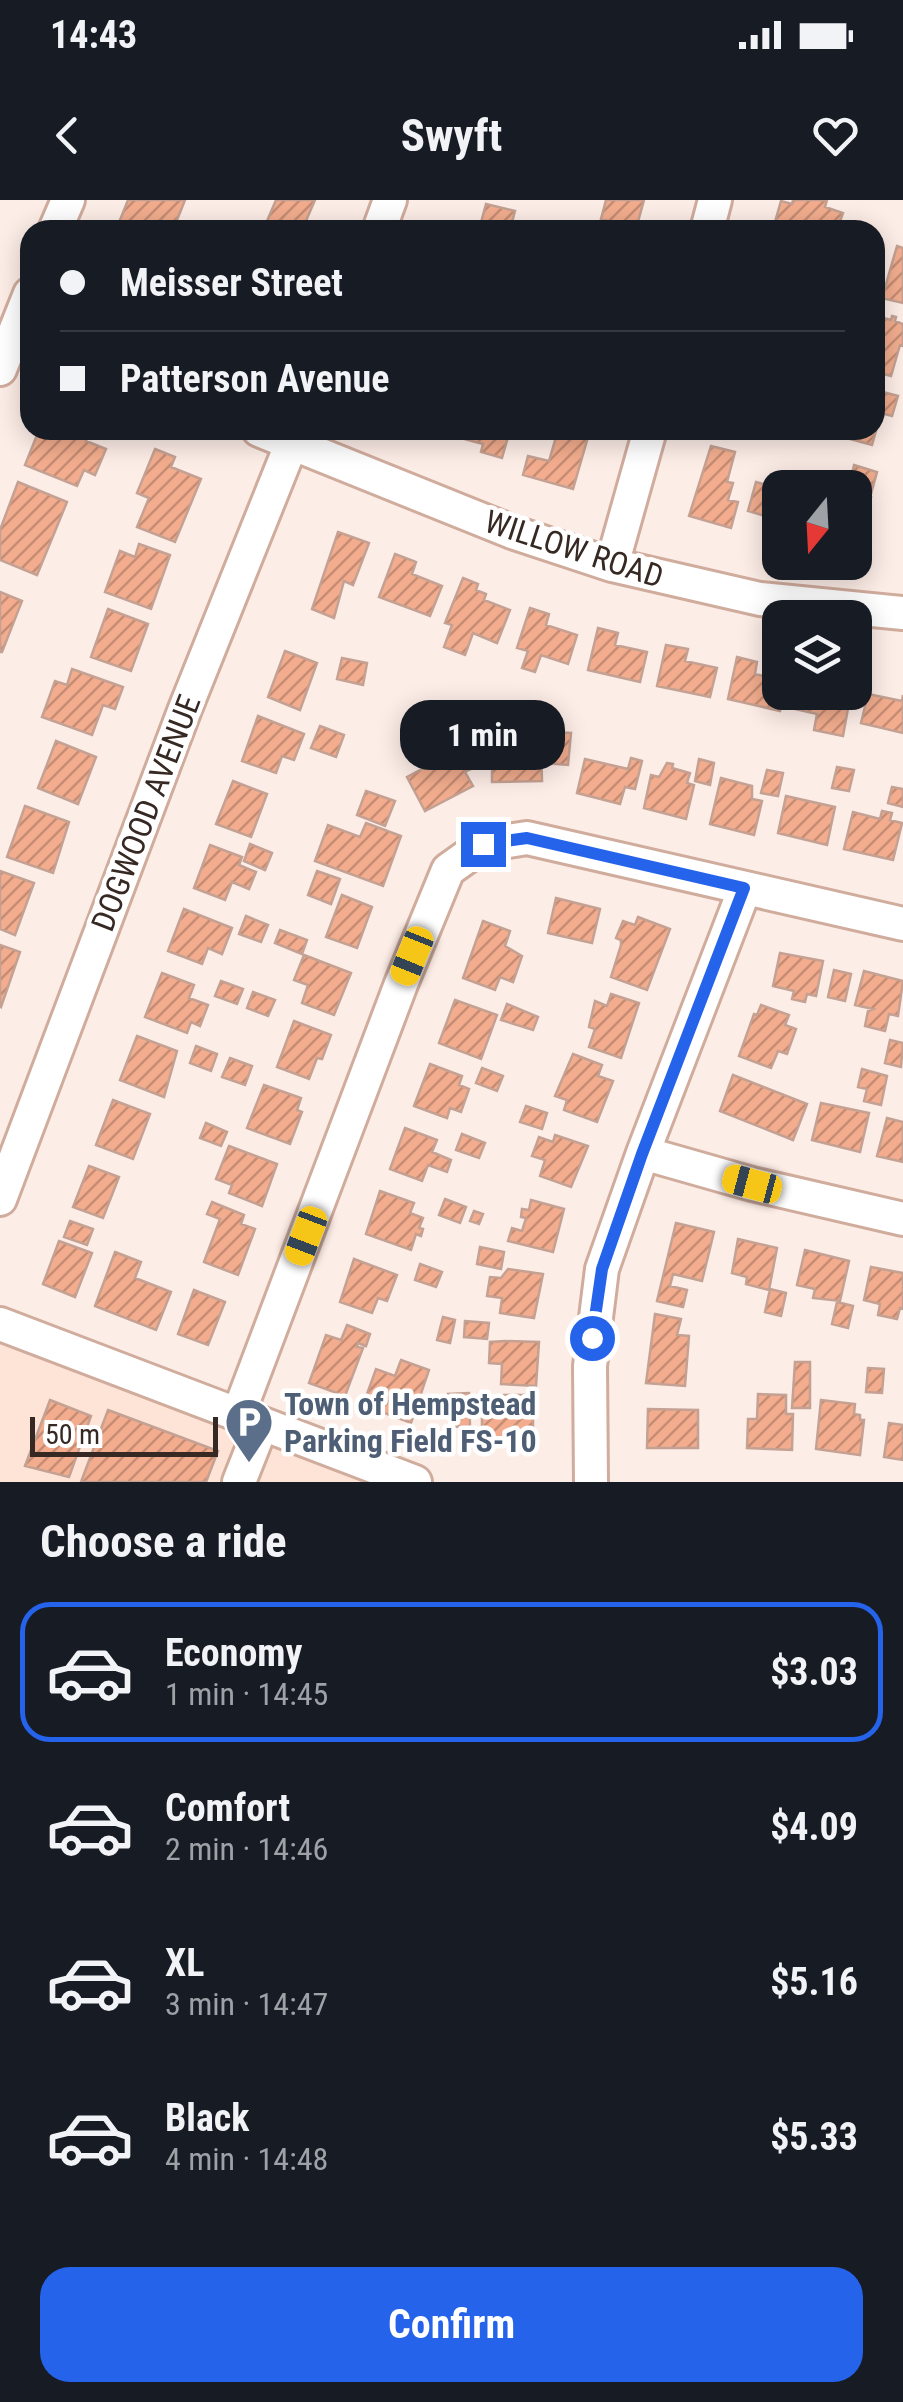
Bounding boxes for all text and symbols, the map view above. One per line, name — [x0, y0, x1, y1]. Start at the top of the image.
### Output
text: 14:43 — [50, 13, 137, 57]
icon: back — [40, 108, 95, 163]
icon: heart — [808, 108, 863, 163]
text: Swyft — [401, 109, 502, 162]
text: Meisser Street — [120, 261, 343, 305]
text: Patterson Avenue — [120, 357, 389, 401]
north arrow — [762, 470, 872, 580]
map controls — [762, 470, 872, 710]
street label: WILLOW ROAD — [480, 502, 668, 596]
button: layers — [762, 600, 872, 710]
street label: DOGWOOD AVENUE — [84, 690, 208, 936]
callout: 1 min — [400, 699, 566, 769]
text: 1 min — [447, 716, 518, 754]
route end — [461, 822, 506, 867]
car — [387, 923, 437, 989]
car — [719, 1162, 785, 1206]
car — [281, 1203, 331, 1269]
route start — [570, 1316, 615, 1361]
place label: Town of Hempstead Parking Field FS-10 — [284, 1385, 537, 1460]
parking icon: Town of Hempstead Parking Field FS-10 — [223, 1396, 275, 1464]
scale bar — [30, 1412, 218, 1456]
text: 50 m — [45, 1418, 100, 1451]
text: Choose a ride — [40, 1515, 287, 1568]
icon: car — [45, 1627, 135, 1717]
text: Economy — [165, 1631, 302, 1675]
text: $3.03 — [770, 1650, 858, 1694]
text: 1 min · 14:45 — [165, 1675, 328, 1713]
icon: car — [45, 1782, 135, 1872]
text: Comfort — [165, 1786, 290, 1830]
text: $4.09 — [770, 1805, 858, 1849]
text: 2 min · 14:46 — [165, 1830, 328, 1868]
icon: car — [45, 1937, 135, 2027]
text: XL — [165, 1941, 204, 1985]
text: $5.16 — [770, 1960, 858, 2004]
text: 3 min · 14:47 — [165, 1985, 328, 2023]
icon: car — [45, 2092, 135, 2182]
text: Black — [165, 2096, 249, 2140]
text: $5.33 — [770, 2115, 858, 2159]
text: 4 min · 14:48 — [165, 2140, 328, 2178]
button: Confirm — [40, 2267, 863, 2382]

